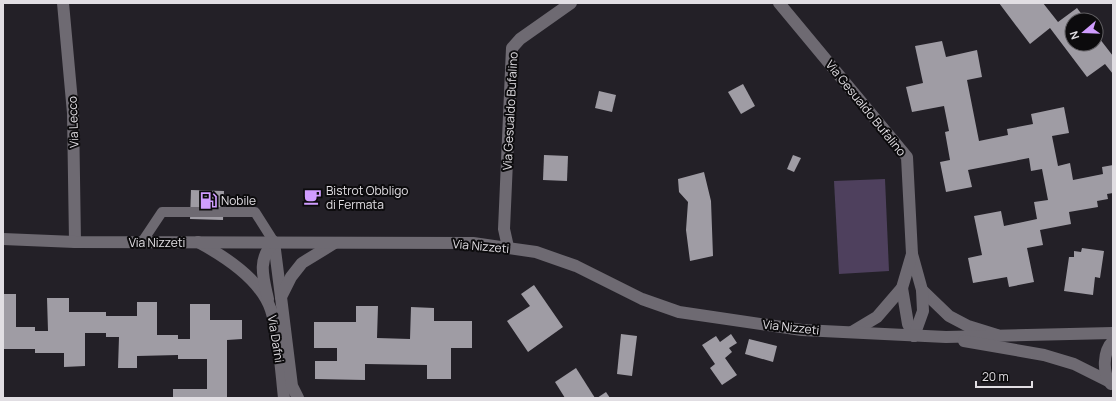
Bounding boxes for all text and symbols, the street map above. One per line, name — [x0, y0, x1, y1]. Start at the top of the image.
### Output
north arrow — [1064, 12, 1104, 52]
text: N — [1066, 29, 1082, 42]
street label: Via Gesualdo Bufalino — [498, 51, 522, 171]
street label: Via Gesualdo Bufalino — [822, 56, 910, 160]
street label: Via Lecco — [64, 96, 82, 148]
place label: Bistrot Obbligo di Fermata — [326, 182, 408, 213]
cafe icon: Bistrot Obbligo di Fermata — [303, 187, 323, 207]
fuel station icon: Nobile — [198, 190, 218, 210]
place label: Nobile — [221, 192, 256, 209]
street label: Via Nizzeti — [129, 234, 185, 251]
street label: Via Nizzeti — [452, 235, 510, 257]
street label: Via Dafni — [264, 314, 288, 364]
street label: Via Nizzeti — [762, 316, 820, 338]
scale bar — [976, 363, 1032, 389]
text: 20 m — [982, 368, 1009, 385]

